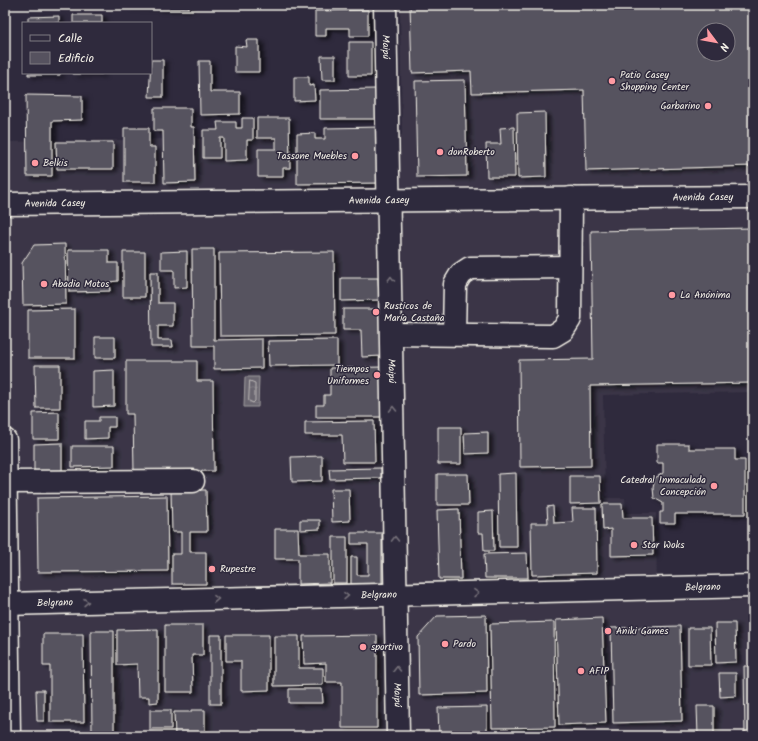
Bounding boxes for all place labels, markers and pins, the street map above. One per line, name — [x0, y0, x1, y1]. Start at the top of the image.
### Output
place label: Patio Casey Shopping Center — [620, 67, 689, 95]
marker: Patio Casey Shopping Center — [607, 76, 617, 86]
place label: Garbarino — [660, 98, 700, 114]
marker: Garbarino — [703, 101, 713, 111]
place label: donRoberto — [448, 144, 495, 160]
marker: donRoberto — [435, 147, 445, 157]
place label: Tassone Muebles — [276, 148, 348, 164]
marker: Tassone Muebles — [350, 151, 360, 161]
place label: Belkis — [43, 155, 68, 171]
marker: Belkis — [30, 158, 40, 168]
place label: Abadia Motos — [52, 276, 110, 292]
marker: Abadia Motos — [39, 279, 49, 289]
place label: La Anónima — [680, 287, 731, 303]
marker: La Anónima — [667, 290, 677, 300]
place label: Rusticos de María Castaña — [384, 298, 445, 326]
marker: Rusticos de María Castaña — [371, 307, 381, 317]
place label: Tiempos Uniformes — [327, 361, 370, 389]
marker: Tiempos Uniformes — [372, 370, 382, 380]
place label: Catedral Inmaculada Concepción — [620, 472, 706, 500]
marker: Catedral Inmaculada Concepción — [709, 481, 719, 491]
place label: Star Woks — [642, 537, 685, 553]
marker: Star Woks — [629, 540, 639, 550]
place label: Rupestre — [220, 561, 256, 577]
marker: Rupestre — [207, 564, 217, 574]
place label: Aniki Games — [616, 623, 669, 639]
marker: Aniki Games — [603, 626, 613, 636]
place label: Pardo — [453, 636, 476, 652]
place label: sportivo — [371, 639, 403, 655]
marker: Pardo — [440, 639, 450, 649]
marker: sportivo — [358, 642, 368, 652]
place label: AFIP — [589, 663, 609, 679]
marker: AFIP — [576, 666, 586, 676]

